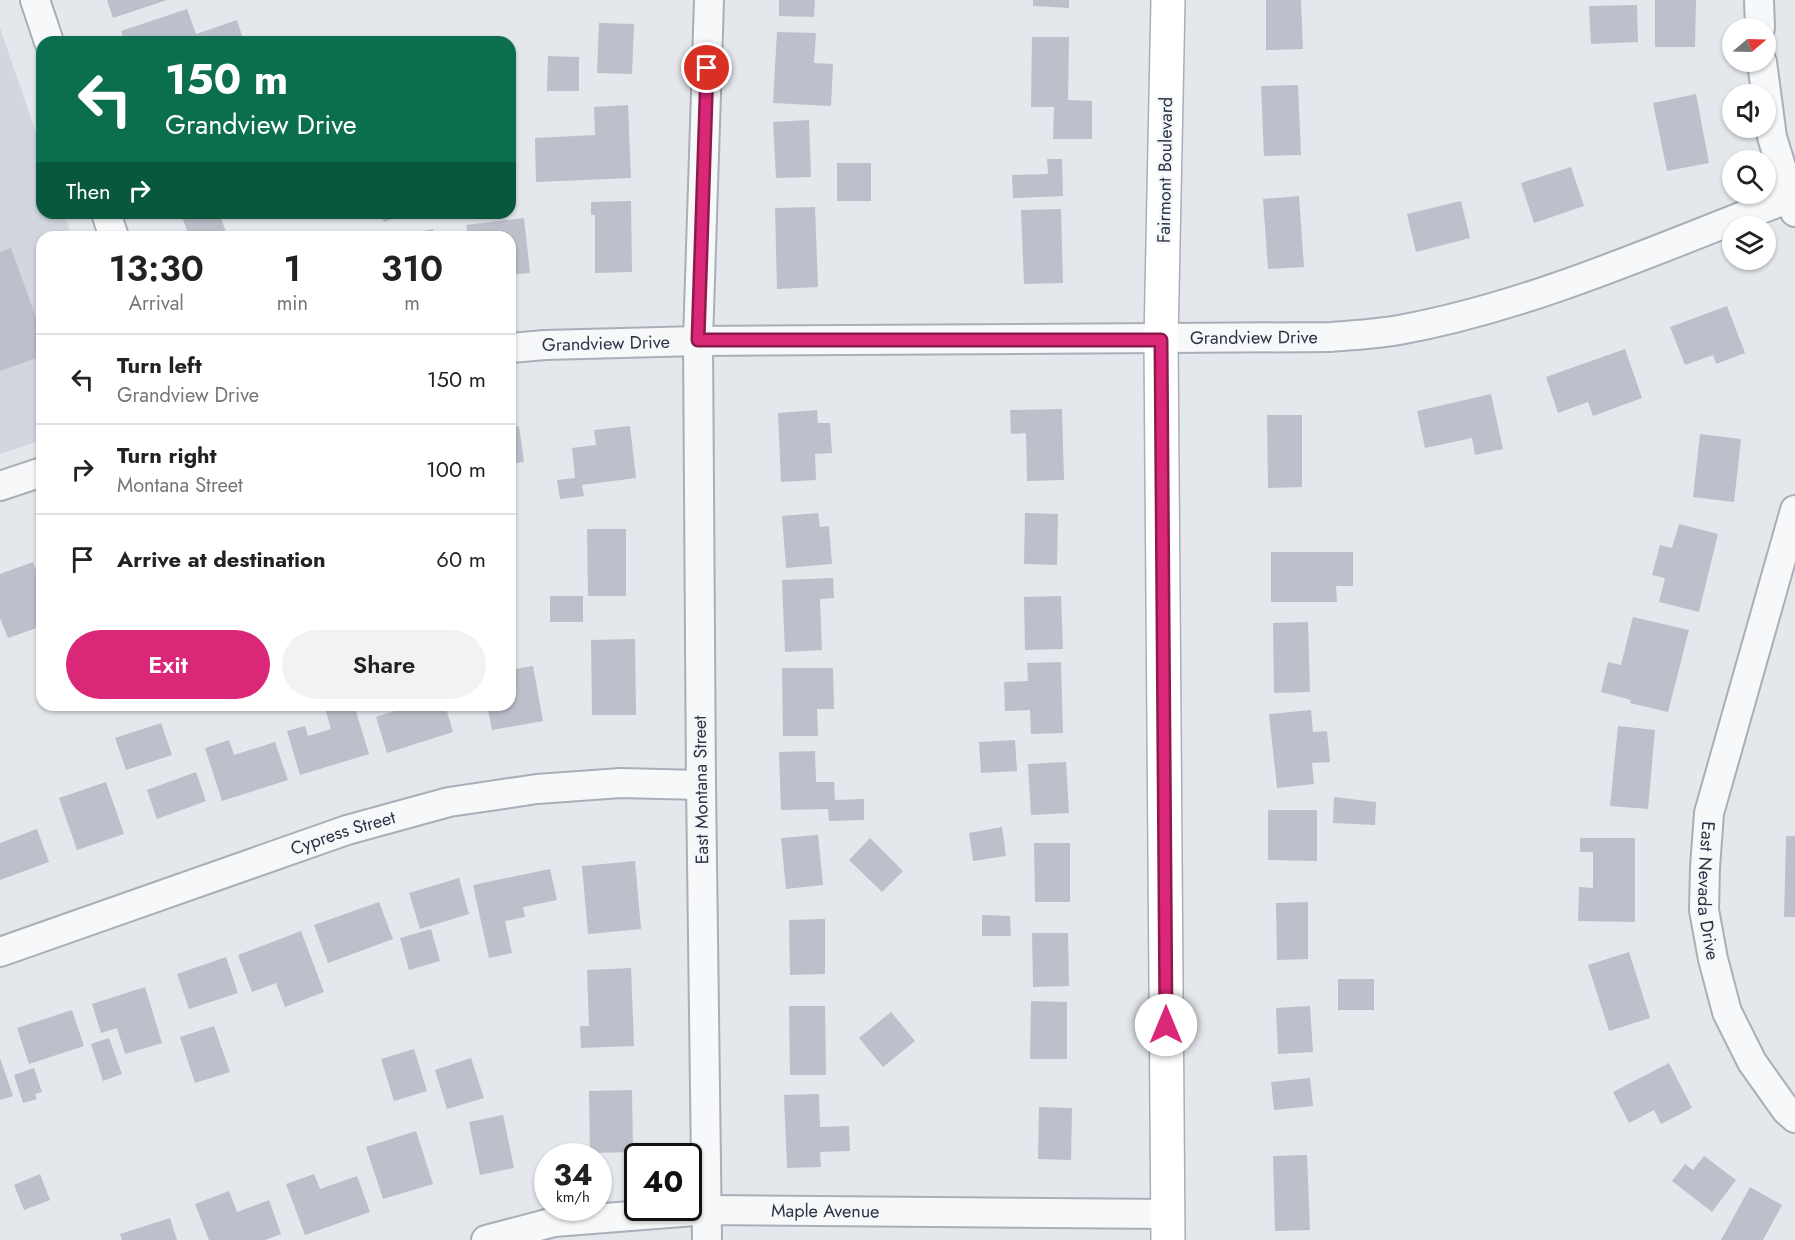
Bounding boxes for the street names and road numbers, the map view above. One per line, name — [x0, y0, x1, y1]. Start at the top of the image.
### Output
street label: Fairmont Boulevard — [1151, 97, 1179, 243]
street label: Grandview Drive — [1190, 324, 1318, 351]
street label: Grandview Drive — [542, 329, 670, 358]
street label: East Montana Street — [687, 715, 715, 865]
street label: Cypress Street — [287, 804, 399, 862]
street label: East Nevada Drive — [1691, 820, 1726, 962]
street label: Maple Avenue — [771, 1198, 880, 1224]

